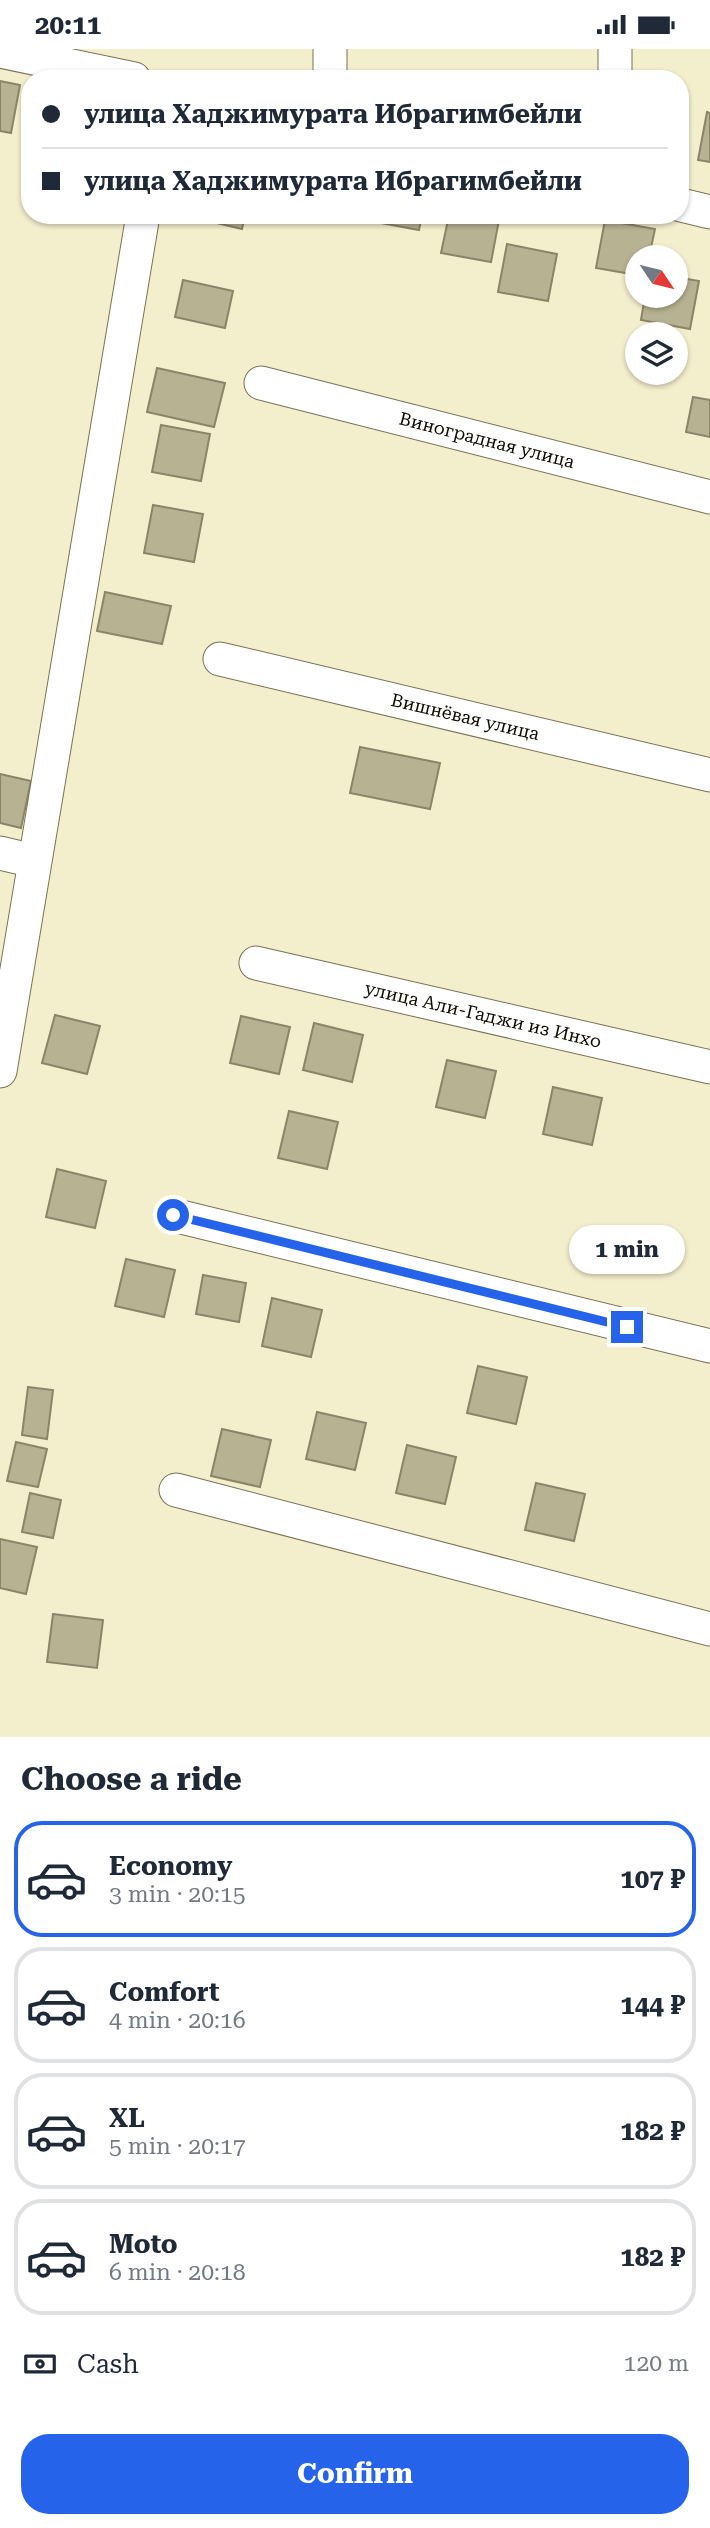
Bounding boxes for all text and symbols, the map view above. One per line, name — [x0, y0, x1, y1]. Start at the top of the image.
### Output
text: 20:11 — [35, 10, 101, 40]
text: улица Хаджимурата Ибрагимбейли — [84, 99, 582, 129]
text: улица Хаджимурата Ибрагимбейли — [84, 166, 582, 196]
north arrow — [625, 245, 688, 308]
map controls — [625, 245, 688, 385]
button: layers — [625, 322, 688, 385]
street label: Виноградная улица — [397, 408, 577, 472]
street label: Вишнёвая улица — [389, 689, 542, 744]
street label: улица Али-Гаджи из Инхо — [363, 977, 604, 1052]
route start — [157, 1199, 189, 1231]
callout: 1 min — [569, 1225, 685, 1275]
text: 1 min — [595, 1236, 659, 1263]
route end — [611, 1311, 643, 1343]
text: Choose a ride — [21, 1760, 242, 1798]
icon: car — [25, 1848, 88, 1911]
text: Economy — [109, 1851, 232, 1881]
text: 107 ₽ — [620, 1864, 685, 1894]
text: 3 min · 20:15 — [109, 1881, 246, 1908]
icon: car — [25, 1974, 88, 2037]
text: Comfort — [109, 1977, 219, 2007]
text: 144 ₽ — [620, 1990, 685, 2020]
text: 4 min · 20:16 — [109, 2007, 246, 2034]
icon: car — [25, 2100, 88, 2163]
text: XL — [109, 2103, 145, 2133]
text: 182 ₽ — [620, 2116, 685, 2146]
text: 5 min · 20:17 — [109, 2133, 246, 2160]
icon: car — [25, 2226, 88, 2289]
text: Moto — [109, 2229, 178, 2259]
text: 182 ₽ — [620, 2242, 685, 2272]
text: 6 min · 20:18 — [109, 2259, 246, 2286]
icon: cash — [21, 2345, 59, 2383]
text: Cash — [77, 2349, 139, 2379]
text: 120 m — [624, 2350, 689, 2377]
button: Confirm — [21, 2434, 689, 2514]

